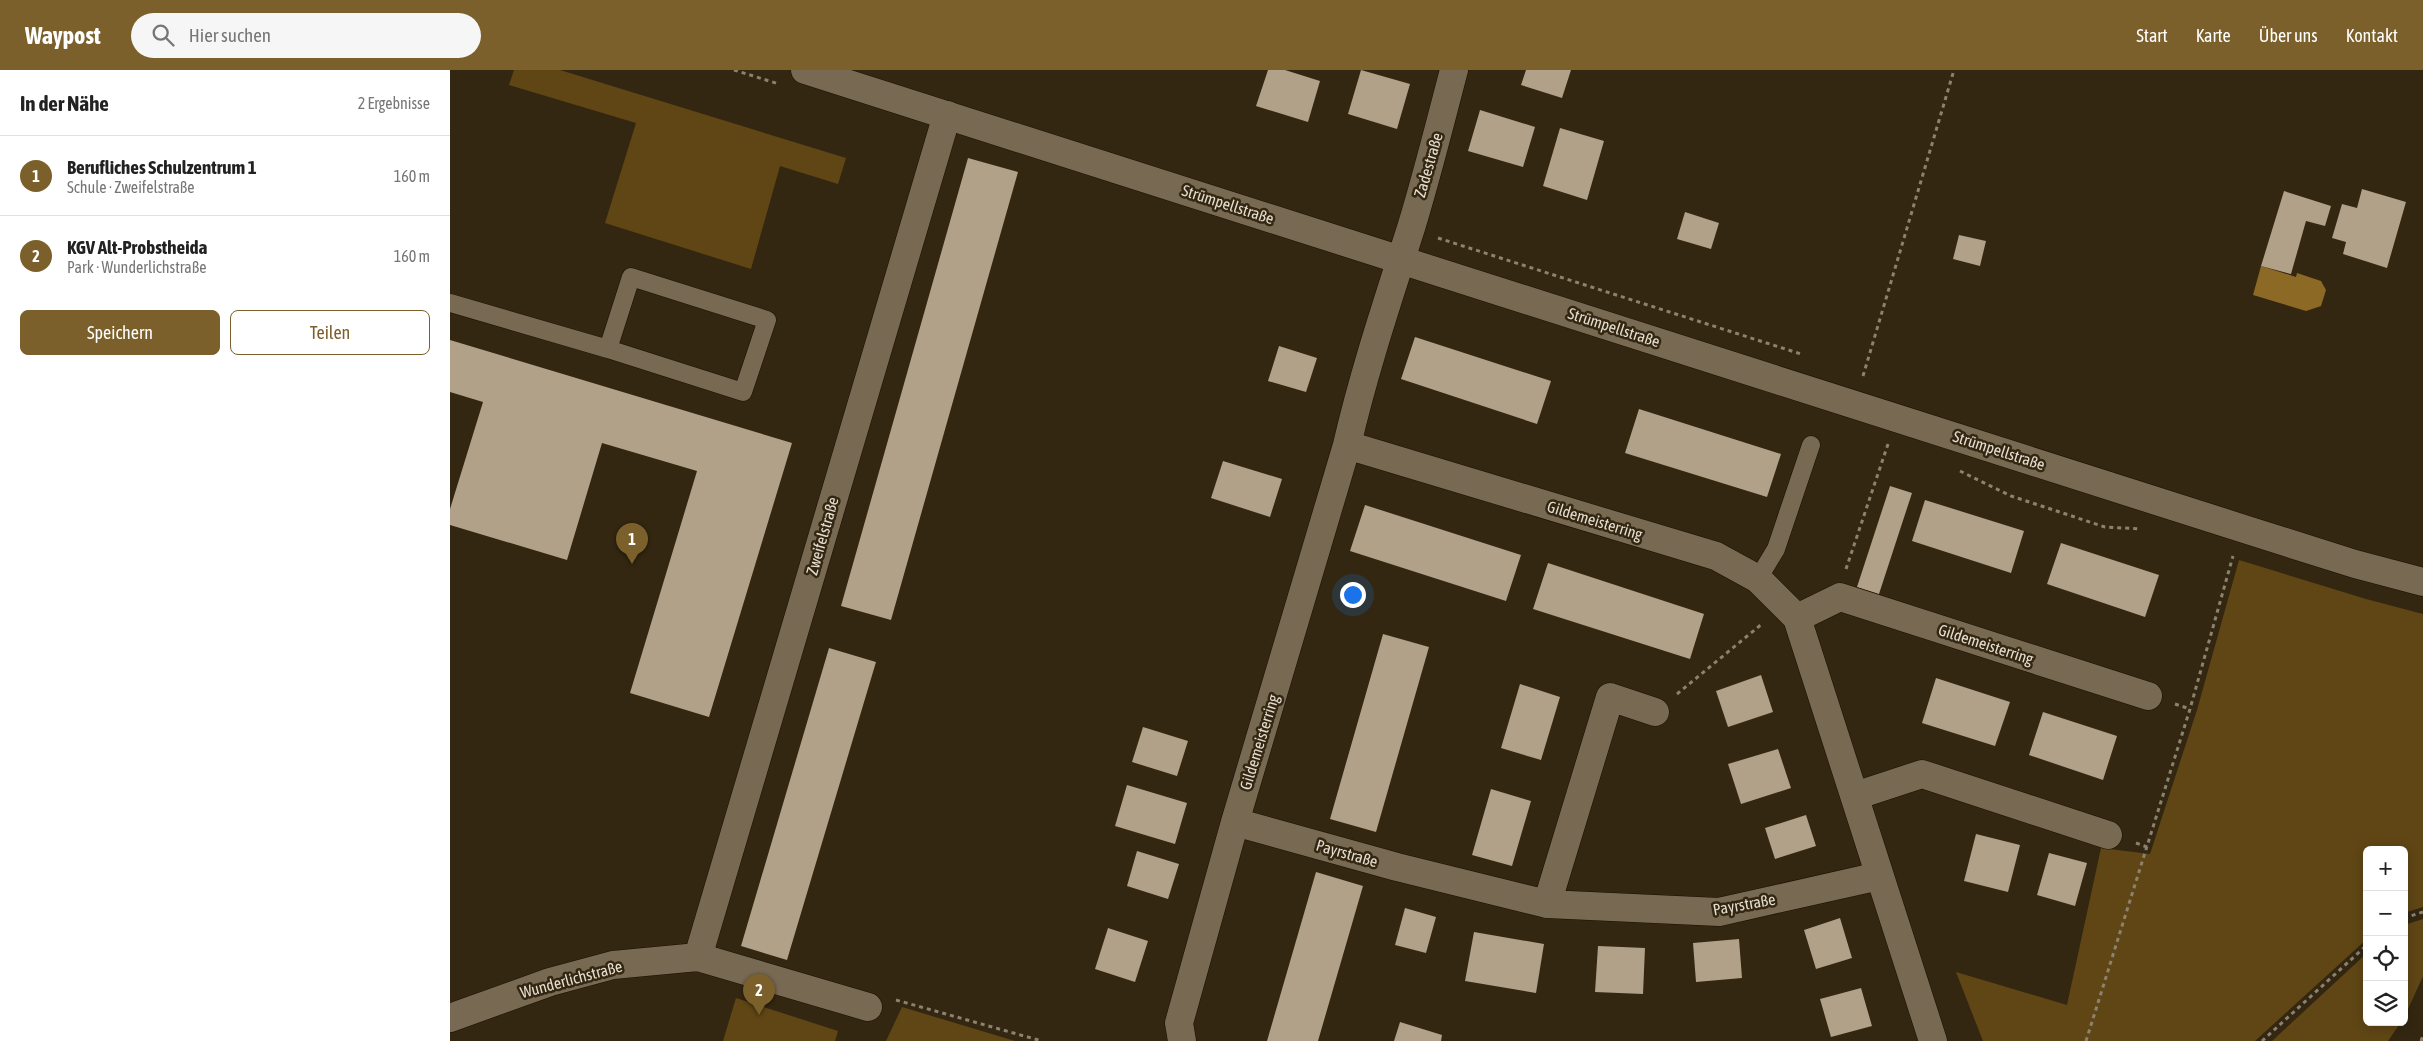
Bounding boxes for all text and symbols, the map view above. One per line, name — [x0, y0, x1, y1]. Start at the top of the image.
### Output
search box — [131, 13, 481, 58]
icon: search — [149, 21, 177, 49]
text: Waypost — [25, 22, 101, 49]
text: Hier suchen — [189, 24, 271, 46]
text: Start — [2136, 25, 2168, 46]
text: Karte — [2196, 25, 2231, 46]
text: Über uns — [2259, 25, 2318, 46]
text: Kontakt — [2346, 25, 2398, 46]
text: In der Nähe — [20, 91, 109, 115]
text: 2 Ergebnisse — [358, 94, 430, 112]
street label: Zadestraße — [1410, 131, 1446, 199]
text: Berufliches Schulzentrum 1 — [67, 156, 257, 178]
text: 1 — [32, 167, 40, 185]
text: 160 m — [394, 167, 430, 185]
text: Schule · Zweifelstraße — [67, 178, 195, 196]
street label: Strümpellstraße — [1179, 181, 1276, 228]
text: KGV Alt-Probstheida — [67, 236, 207, 258]
text: 2 — [32, 247, 40, 265]
text: 160 m — [394, 247, 430, 265]
text: Park · Wunderlichstraße — [67, 258, 206, 276]
street label: Strümpellstraße — [1565, 304, 1662, 351]
button: Speichern — [20, 310, 220, 355]
button: Teilen — [230, 310, 430, 355]
street label: Strümpellstraße — [1950, 427, 2047, 474]
street label: Zweifelstraße — [802, 495, 842, 577]
street label: Gildemeisterring — [1545, 497, 1645, 544]
pin: 1 — [616, 523, 648, 564]
your location — [1340, 582, 1366, 608]
street label: Gildemeisterring — [1936, 620, 2036, 669]
street label: Gildemeisterring — [1236, 692, 1283, 792]
street label: Payrstraße — [1314, 836, 1380, 871]
map controls — [2363, 846, 2408, 1026]
button: + — [2363, 846, 2408, 891]
street label: Payrstraße — [1711, 890, 1777, 919]
button: − — [2363, 891, 2408, 936]
button: locate — [2363, 936, 2408, 981]
street label: Wunderlichstraße — [518, 957, 624, 1001]
pin: 2 — [743, 974, 775, 1015]
button: layers — [2363, 981, 2408, 1026]

